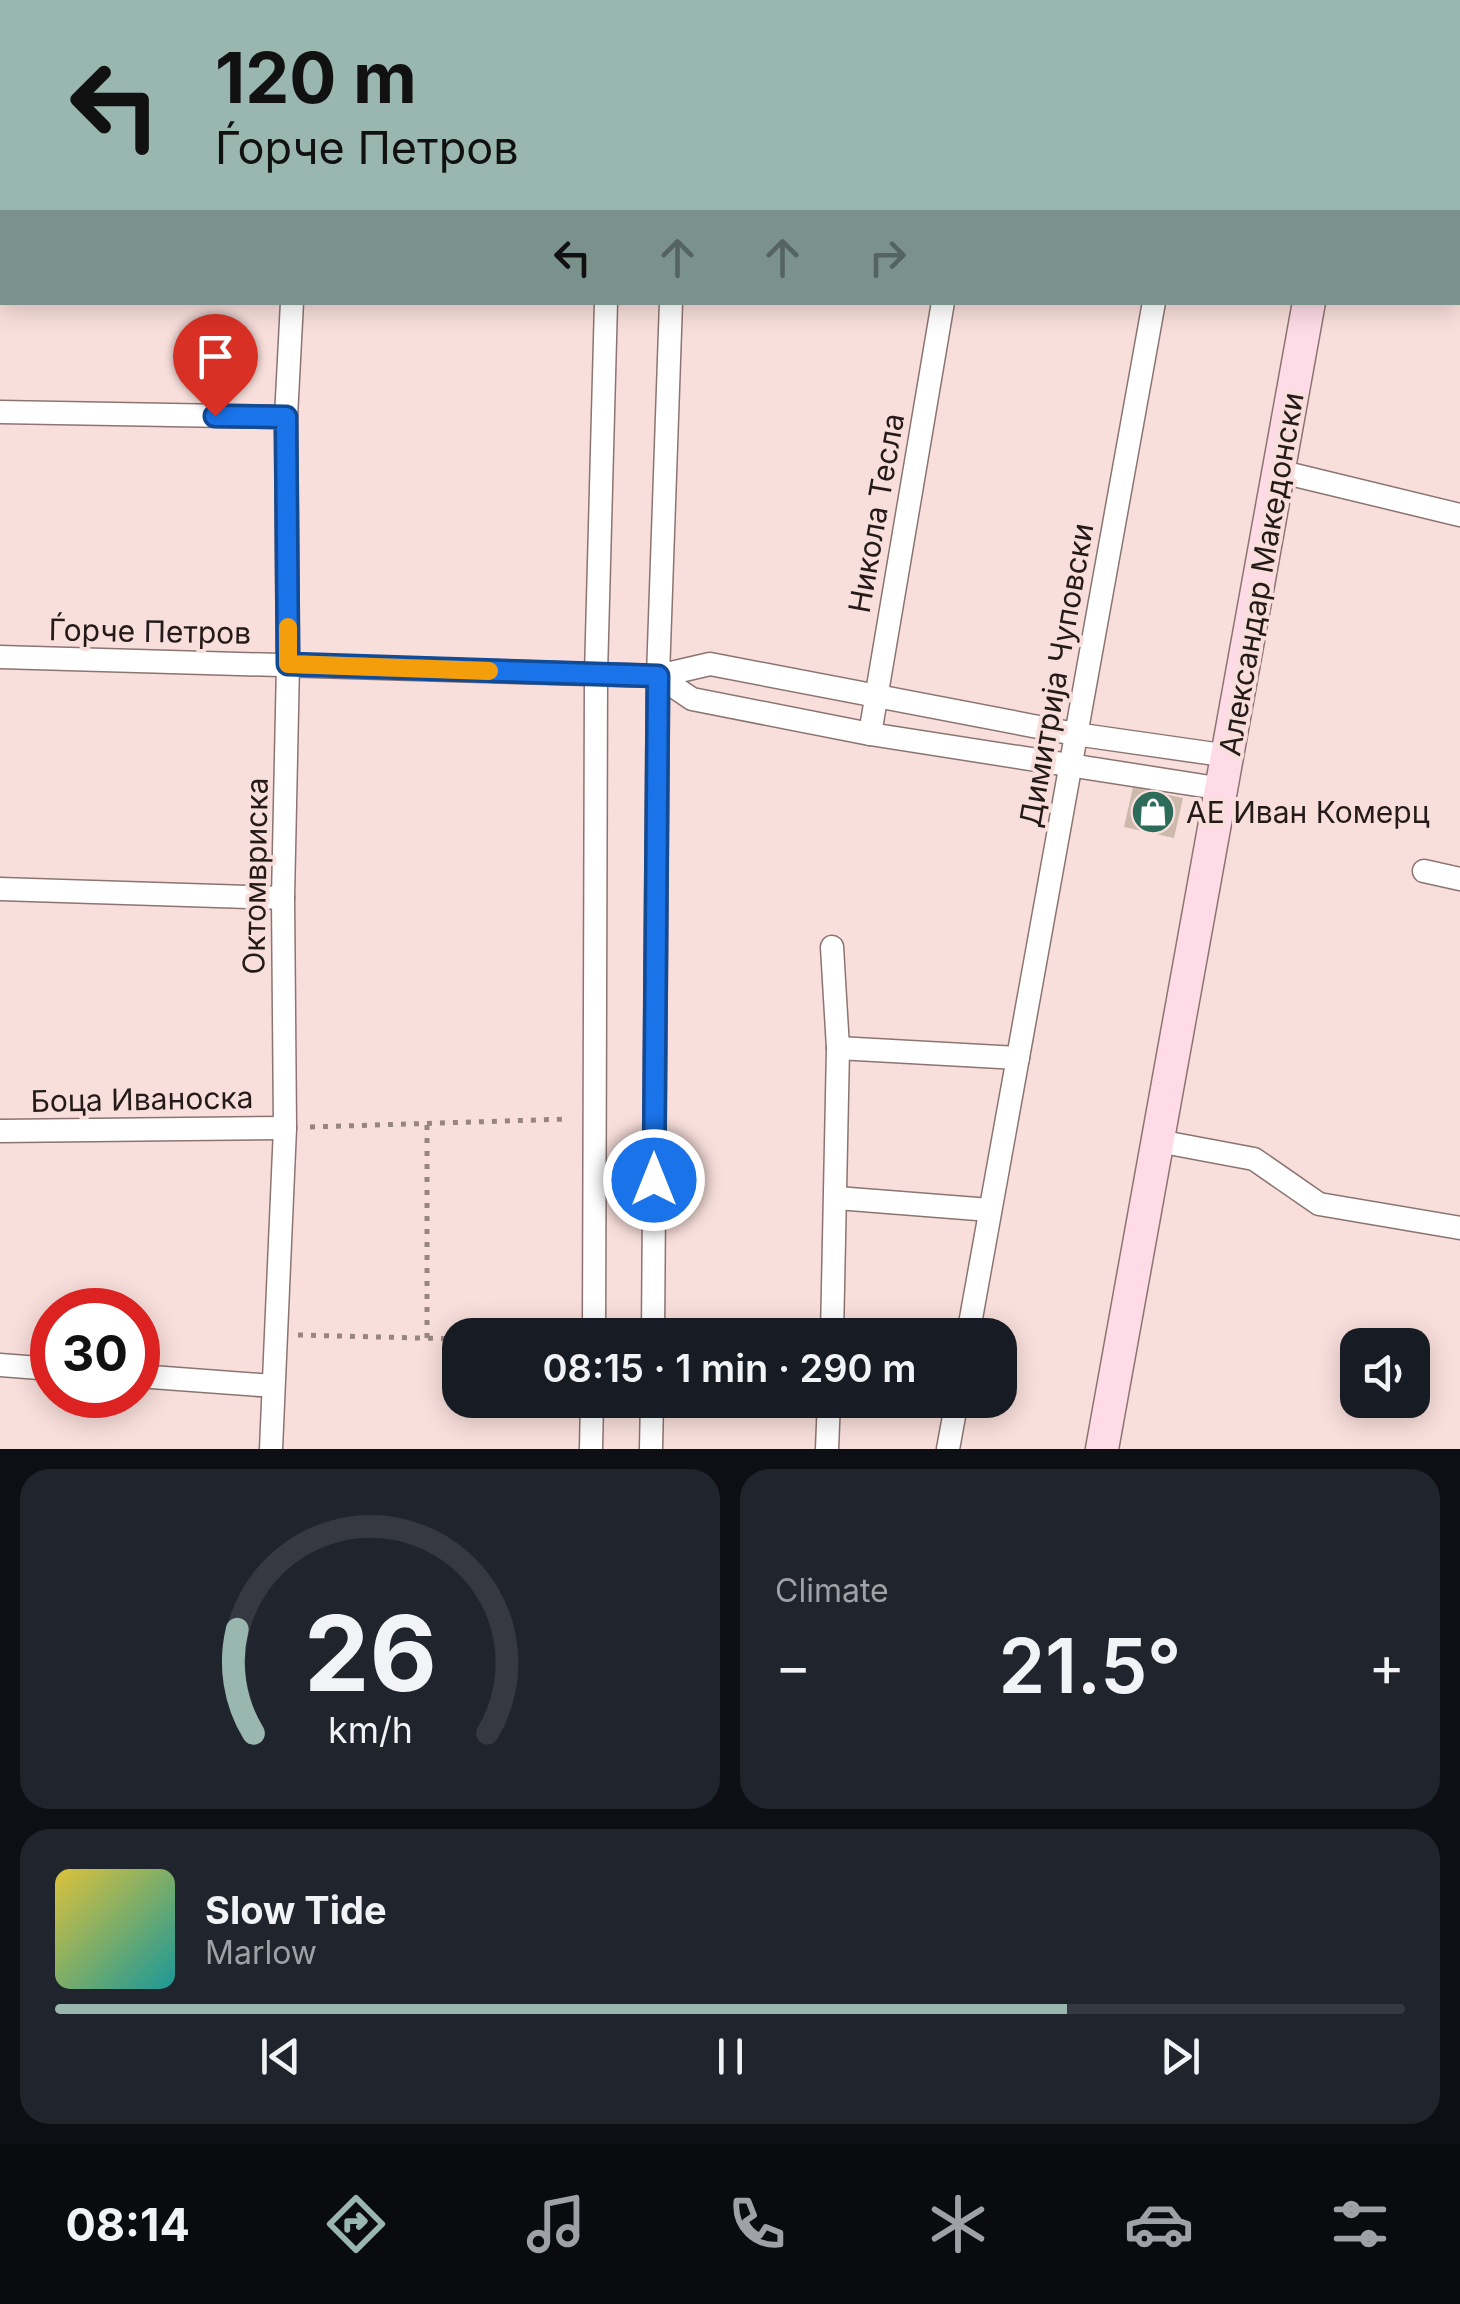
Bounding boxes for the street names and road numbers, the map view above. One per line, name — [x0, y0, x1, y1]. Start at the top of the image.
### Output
street label: Александар Македонски — [1211, 390, 1311, 758]
street label: Никола Тесла — [841, 410, 911, 616]
street label: Димитрија Чуповски — [1012, 520, 1100, 830]
street label: Ѓорче Петров — [48, 611, 252, 651]
street label: Октомвриска — [235, 777, 275, 975]
street label: Боца Иваноска — [30, 1079, 254, 1119]

